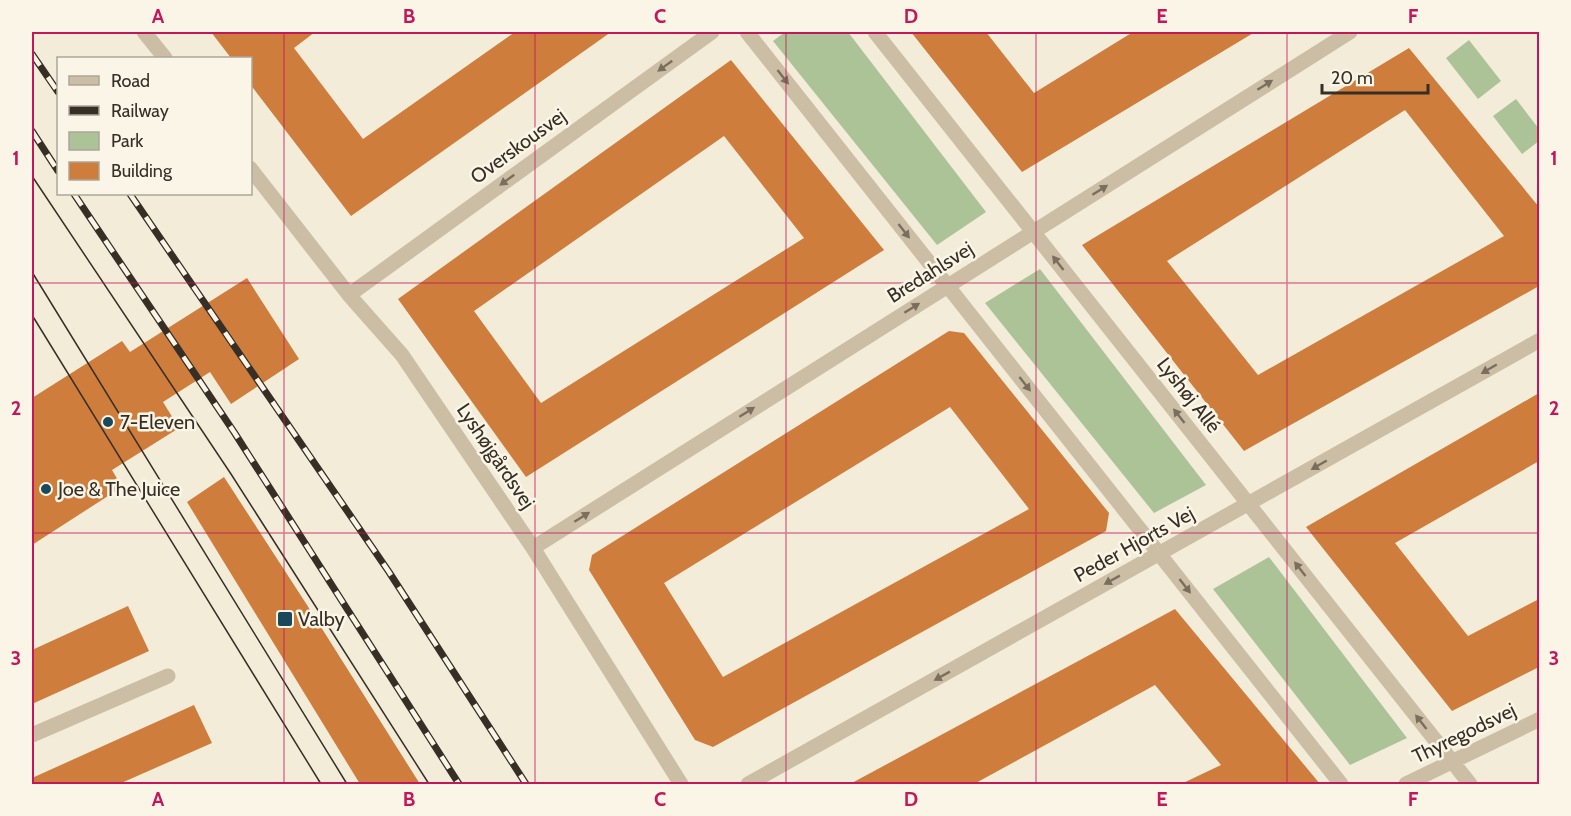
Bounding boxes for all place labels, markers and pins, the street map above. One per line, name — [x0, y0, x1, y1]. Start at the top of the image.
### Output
place label: 7-Eleven — [120, 410, 195, 434]
marker: 7-Eleven — [101, 415, 115, 429]
place label: Joe & The Juice — [57, 477, 180, 501]
marker: Joe & The Juice — [39, 482, 53, 496]
place label: Valby — [298, 607, 345, 631]
marker: Valby — [276, 610, 294, 628]

